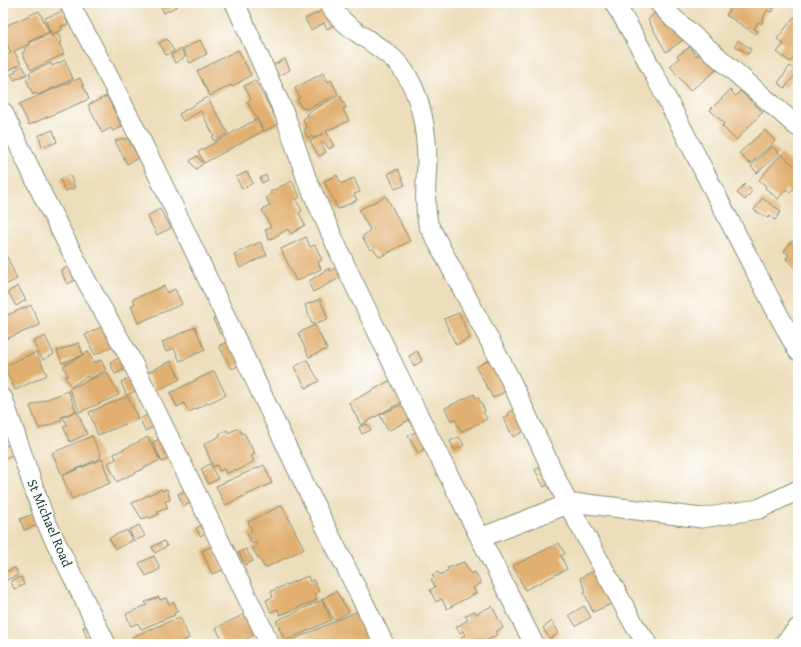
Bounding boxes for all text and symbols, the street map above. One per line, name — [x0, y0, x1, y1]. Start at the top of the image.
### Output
street label: St Michael Road — [23, 476, 78, 570]

